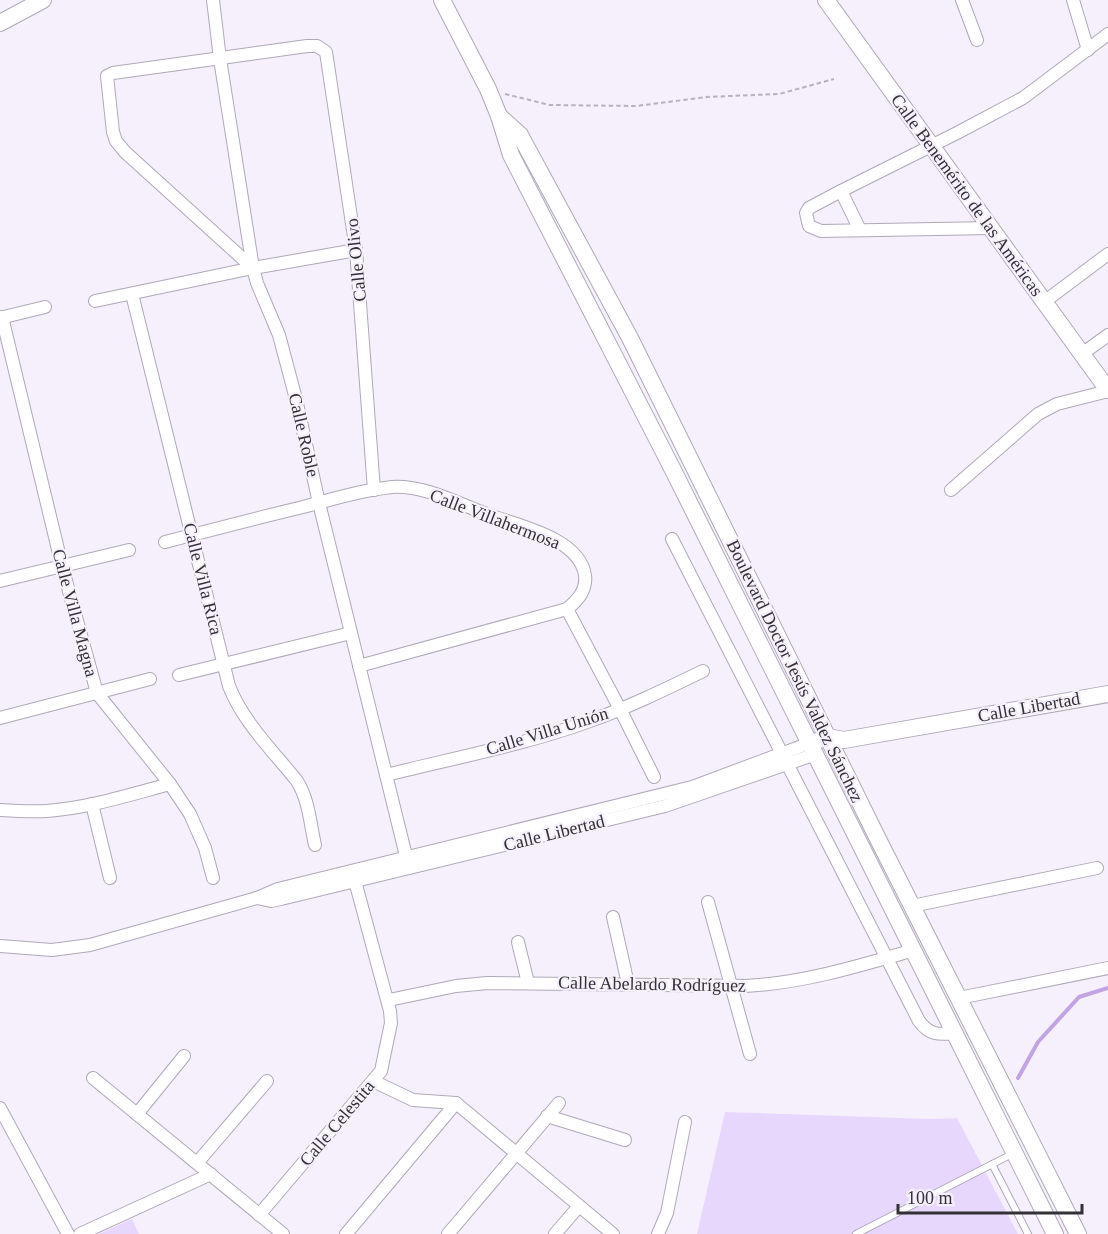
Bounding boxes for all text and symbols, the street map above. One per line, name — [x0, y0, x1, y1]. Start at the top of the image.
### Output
street label: Calle Benemérito de las Américas — [887, 90, 1047, 300]
street label: Calle Olivo — [342, 217, 370, 303]
street label: Calle Roble — [285, 391, 323, 479]
street label: Calle Villahermosa — [427, 485, 563, 553]
street label: Calle Villa Rica — [179, 521, 227, 637]
street label: Boulevard Doctor Jesús Valdez Sánchez — [723, 536, 867, 806]
street label: Calle Villa Magna — [48, 547, 102, 679]
street label: Calle Libertad — [976, 688, 1082, 726]
street label: Calle Villa Unión — [484, 703, 610, 759]
street label: Calle Libertad — [501, 811, 607, 855]
street label: Calle Abelardo Rodríguez — [558, 972, 746, 996]
street label: Calle Celestita — [295, 1076, 379, 1170]
scale bar — [898, 1177, 1082, 1215]
text: 100 m — [907, 1188, 953, 1208]

